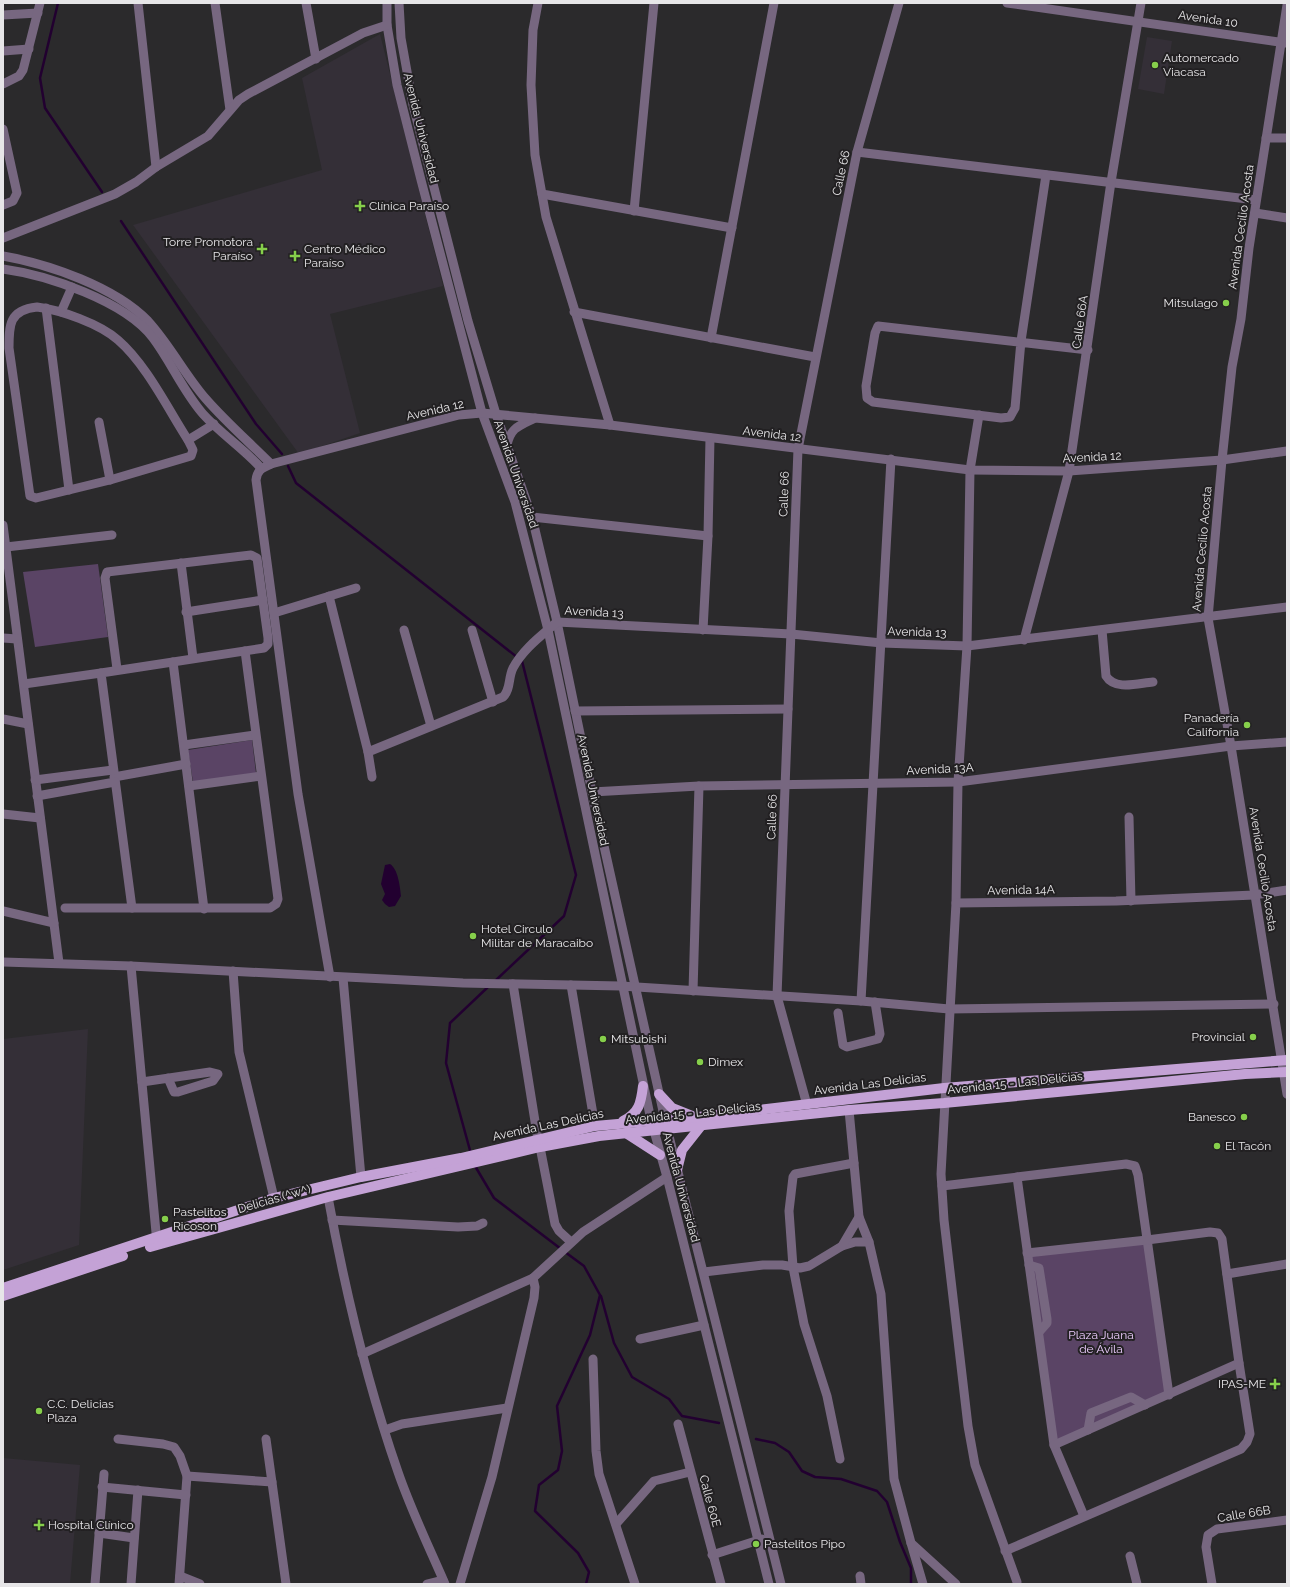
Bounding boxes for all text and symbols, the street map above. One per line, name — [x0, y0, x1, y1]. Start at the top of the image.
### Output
street label: Avenida 10 — [1177, 8, 1239, 30]
place label: Automercado Viacasa — [1163, 51, 1239, 79]
marker: Automercado Viacasa — [1150, 60, 1160, 70]
street label: Avenida Universidad — [400, 71, 442, 185]
street label: Calle 66 — [829, 149, 853, 197]
street label: Avenida Cecilio Acosta — [1225, 164, 1257, 290]
place label: Clínica Paraíso — [369, 199, 449, 213]
marker: Clínica Paraíso — [354, 200, 366, 212]
place label: Torre Promotora Paraíso — [163, 235, 253, 263]
place label: Centro Médico Paraíso — [304, 242, 386, 270]
marker: Torre Promotora Paraíso — [256, 243, 268, 255]
marker: Centro Médico Paraíso — [289, 250, 301, 262]
street label: Calle 66A — [1069, 294, 1091, 350]
place label: Mitsulago — [1164, 296, 1218, 310]
marker: Mitsulago — [1221, 298, 1231, 308]
street label: Avenida 12 — [405, 397, 465, 423]
street label: Avenida Universidad — [491, 418, 541, 530]
street label: Avenida 12 — [742, 423, 802, 445]
street label: Avenida 12 — [1062, 448, 1122, 466]
street label: Calle 66 — [776, 471, 792, 517]
street label: Avenida Cecilio Acosta — [1190, 486, 1214, 612]
street label: Avenida 13 — [564, 603, 624, 621]
street label: Avenida 13 — [887, 624, 947, 640]
place label: Panadería California — [1184, 711, 1239, 739]
marker: Panadería California — [1242, 720, 1252, 730]
street label: Avenida Universidad — [574, 733, 612, 847]
street label: Avenida 13A — [906, 760, 974, 778]
street label: Calle 66 — [764, 794, 780, 840]
street label: Avenida Cecilio Acosta — [1246, 806, 1280, 932]
street label: Avenida 14A — [987, 882, 1055, 898]
place label: Hotel Circulo Militar de Maracaibo — [481, 922, 593, 950]
marker: Hotel Circulo Militar de Maracaibo — [468, 931, 478, 941]
place label: Provincial — [1192, 1030, 1246, 1044]
place label: Mitsubishi — [611, 1032, 667, 1046]
marker: Provincial — [1248, 1032, 1258, 1042]
marker: Mitsubishi — [598, 1034, 608, 1044]
place label: Dimex — [708, 1055, 743, 1069]
marker: Dimex — [695, 1057, 705, 1067]
street label: Avenida 15 - Las Delicias — [947, 1069, 1084, 1097]
street label: Avenida Las Delicias — [813, 1070, 927, 1098]
street label: Avenida 15 - Las Delicias — [625, 1099, 762, 1127]
street label: Avenida Las Delicias — [491, 1106, 605, 1144]
place label: Banesco — [1188, 1110, 1236, 1124]
marker: Banesco — [1239, 1112, 1249, 1122]
street label: Avenida Universidad — [660, 1130, 702, 1244]
place label: El Tacón — [1225, 1139, 1271, 1153]
marker: El Tacón — [1212, 1141, 1222, 1151]
street label: Delicias (^w^) — [236, 1182, 312, 1216]
place label: Pastelitos Ricoson — [173, 1205, 227, 1233]
marker: Pastelitos Ricoson — [160, 1214, 170, 1224]
park label: Plaza Juana de Ávila — [1068, 1328, 1134, 1356]
place label: IPAS-ME — [1218, 1377, 1266, 1391]
marker: IPAS-ME — [1269, 1378, 1281, 1390]
place label: C.C. Delicias Plaza — [47, 1397, 114, 1425]
marker: C.C. Delicias Plaza — [34, 1406, 44, 1416]
street label: Calle 60E — [696, 1473, 724, 1529]
street label: Calle 66B — [1216, 1503, 1272, 1525]
place label: Hospital Clínico — [48, 1518, 134, 1532]
marker: Hospital Clínico — [33, 1519, 45, 1531]
place label: Pastelitos Pipo — [764, 1537, 845, 1551]
marker: Pastelitos Pipo — [751, 1539, 761, 1549]

